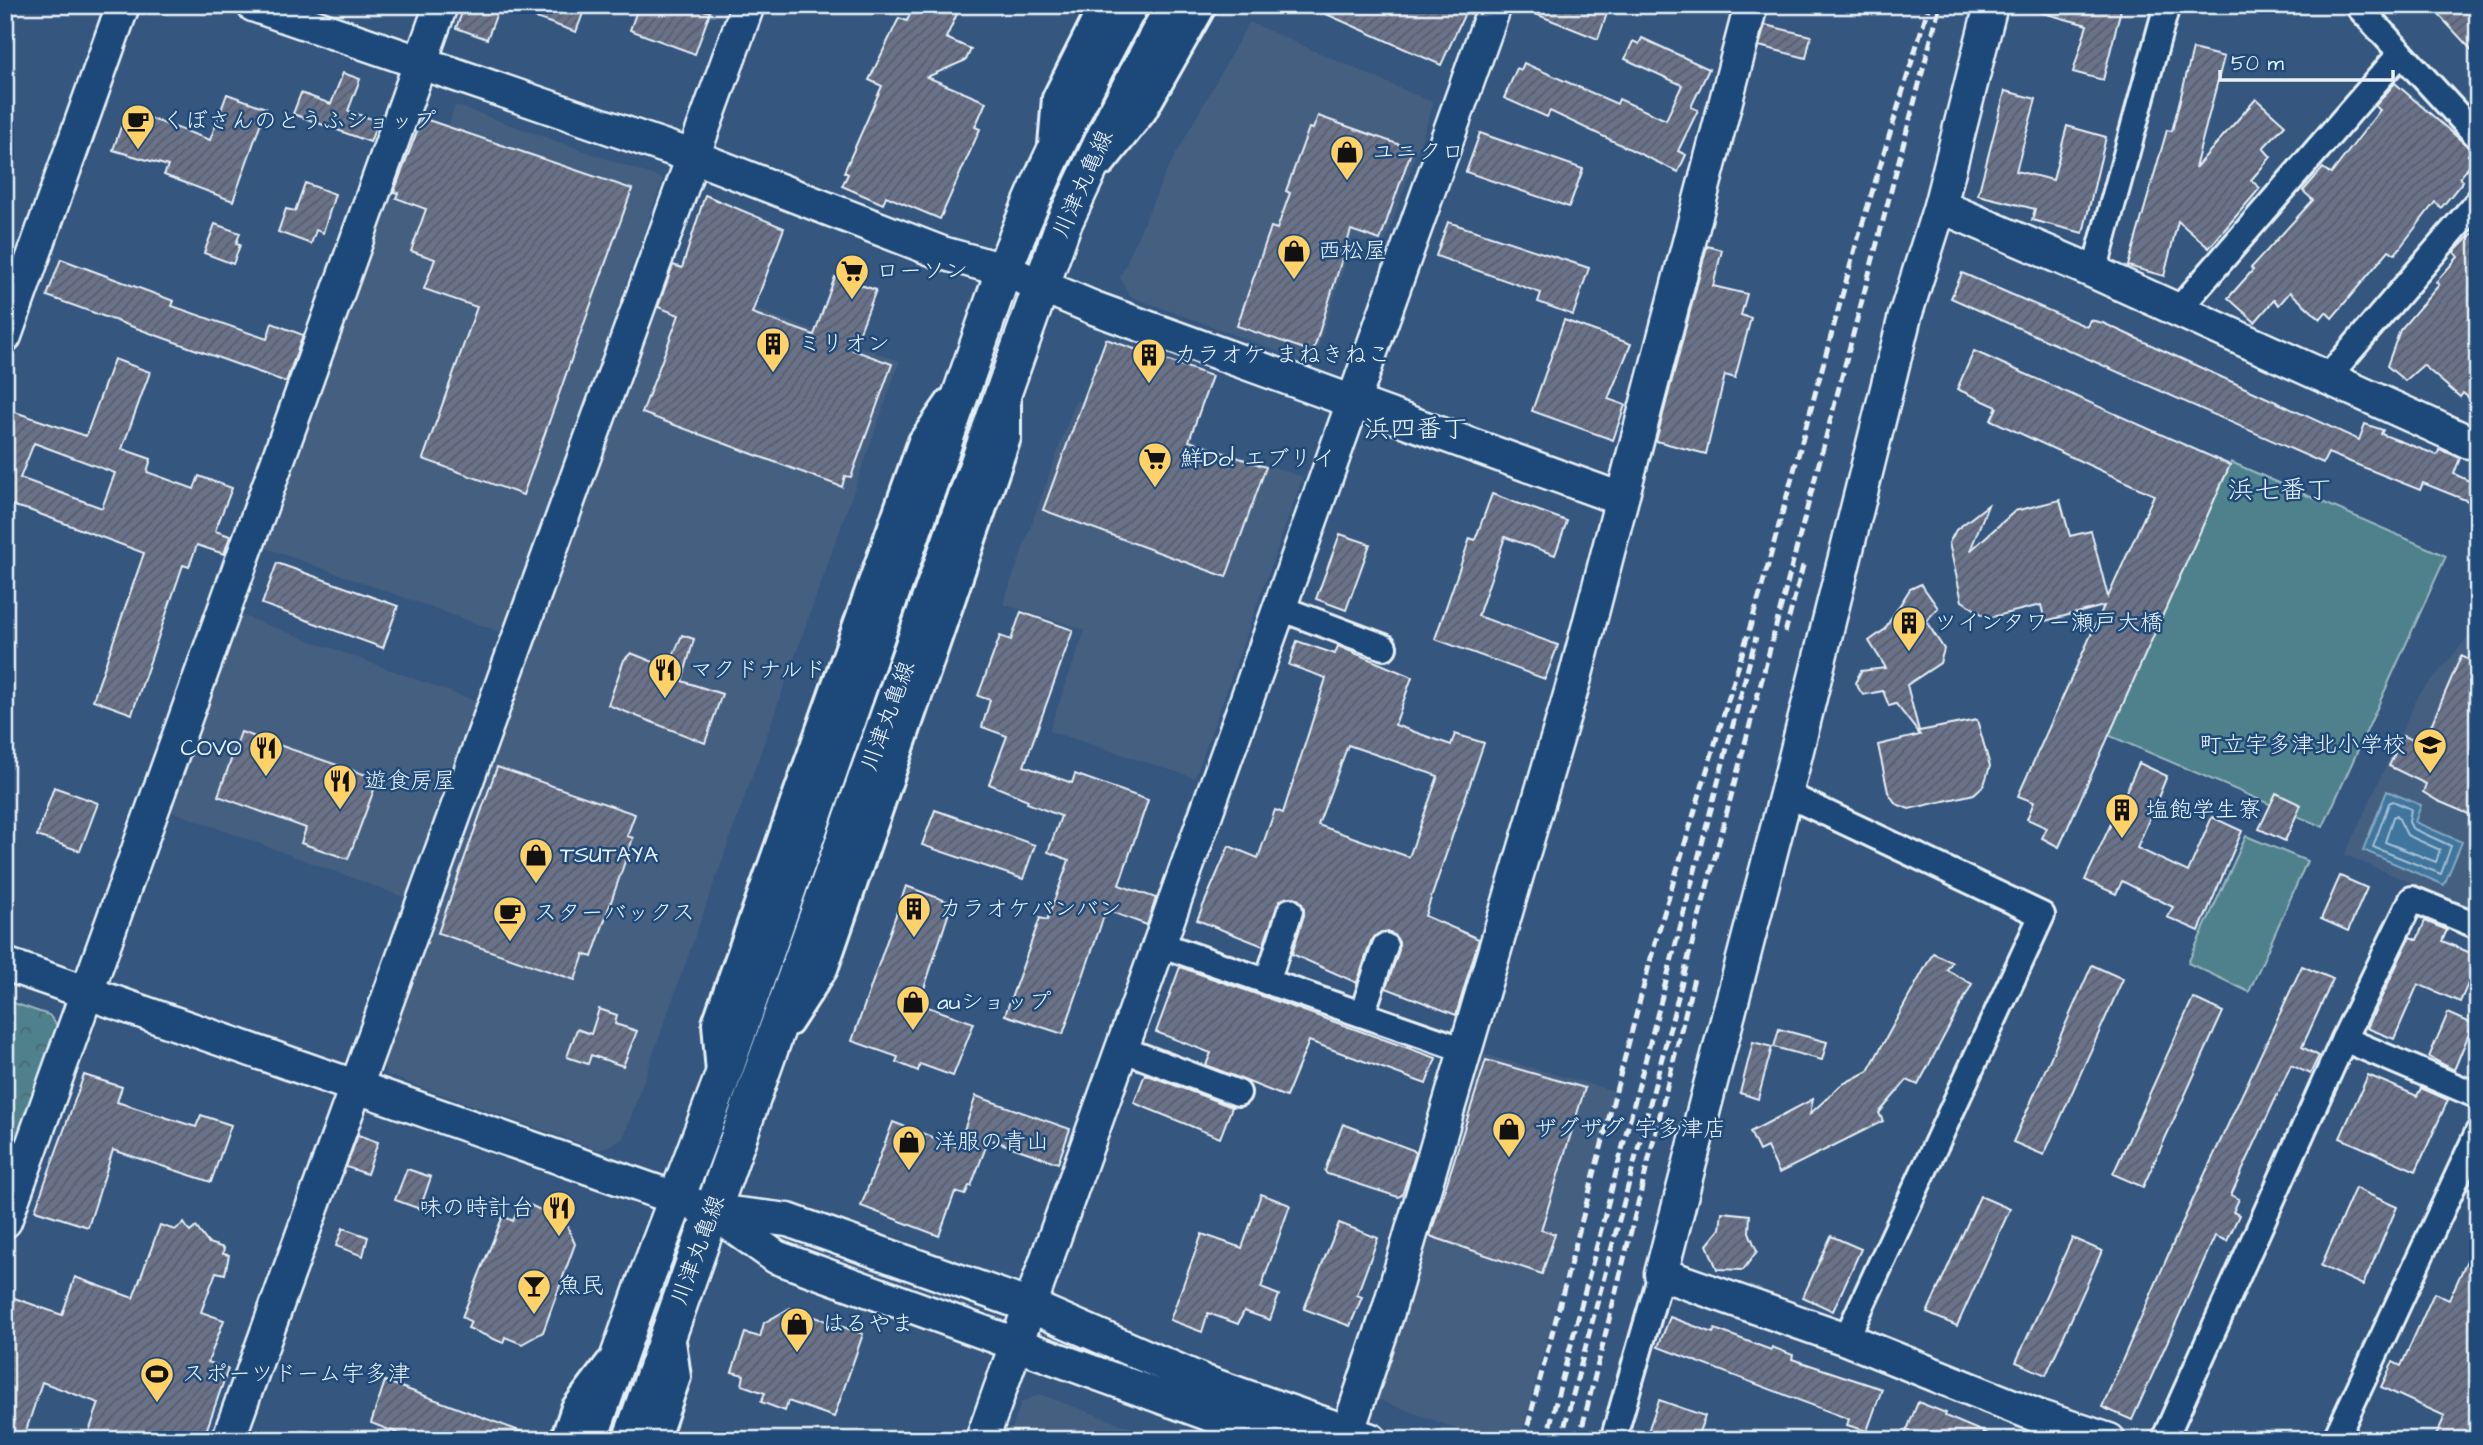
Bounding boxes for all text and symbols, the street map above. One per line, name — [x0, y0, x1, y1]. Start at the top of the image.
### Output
scale bar — [2220, 38, 2394, 82]
text: 50 m — [2231, 49, 2285, 78]
cafe icon: くぼさんのとうふショップ — [119, 102, 157, 151]
place label: くぼさんのとうふショップ — [162, 105, 436, 137]
street label: 川津丸亀線 — [1045, 125, 1121, 243]
shop icon: ユニクロ — [1328, 133, 1366, 182]
place label: ユニクロ — [1372, 136, 1464, 168]
shop icon: 西松屋 — [1275, 232, 1313, 281]
place label: 西松屋 — [1318, 235, 1387, 267]
supermarket icon: ローソン — [833, 252, 871, 301]
place label: ローソン — [876, 255, 968, 287]
building icon: ミリオン — [754, 325, 792, 374]
place label: ミリオン — [798, 328, 890, 360]
building icon: カラオケ まねきねこ — [1130, 336, 1168, 385]
place label: カラオケ まねきねこ — [1174, 339, 1390, 371]
district label: 浜四番丁 — [1364, 411, 1468, 447]
supermarket icon: 鮮Do! エブリイ — [1136, 440, 1174, 489]
place label: 鮮Do! エブリイ — [1180, 443, 1335, 475]
district label: 浜七番丁 — [2228, 472, 2332, 508]
building icon: ツインタワー瀬戸大橋 — [1890, 604, 1928, 653]
place label: ツインタワー瀬戸大橋 — [1934, 607, 2163, 639]
restaurant icon: マクドナルド — [646, 651, 684, 700]
place label: マクドナルド — [690, 654, 826, 686]
street label: 川津丸亀線 — [853, 656, 923, 776]
school or university icon: 町立宇多津北小学校 — [2411, 726, 2449, 775]
restaurant icon: COVO — [247, 729, 285, 778]
place label: 町立宇多津北小学校 — [2199, 729, 2406, 761]
place label: COVO — [180, 732, 242, 764]
restaurant icon: 遊食房屋 — [321, 762, 359, 811]
place label: 遊食房屋 — [364, 765, 456, 797]
building icon: 塩飽学生寮 — [2103, 791, 2141, 840]
place label: 塩飽学生寮 — [2146, 794, 2261, 826]
shop icon: TSUTAYA — [517, 836, 555, 885]
place label: TSUTAYA — [560, 839, 658, 871]
building icon: カラオケバンバン — [895, 890, 933, 939]
place label: カラオケバンバン — [939, 893, 1122, 925]
cafe icon: スターバックス — [491, 894, 529, 943]
place label: スターバックス — [534, 897, 695, 929]
shop icon: auショップ — [894, 983, 932, 1032]
place label: auショップ — [937, 986, 1051, 1018]
shop icon: ザグザグ 宇多津店 — [1490, 1110, 1528, 1159]
place label: ザグザグ 宇多津店 — [1534, 1113, 1726, 1145]
shop icon: 洋服の青山 — [890, 1123, 928, 1172]
place label: 洋服の青山 — [934, 1126, 1049, 1158]
restaurant icon: 味の時計台 — [540, 1189, 578, 1238]
street label: 川津丸亀線 — [663, 1190, 733, 1310]
place label: 味の時計台 — [419, 1192, 534, 1224]
bar icon: 魚民 — [515, 1267, 553, 1316]
place label: 魚民 — [558, 1270, 604, 1302]
shop icon: はるやま — [778, 1305, 816, 1354]
place label: はるやま — [822, 1308, 914, 1340]
sports icon: スポーツドーム宇多津 — [138, 1355, 176, 1404]
place label: スポーツドーム宇多津 — [182, 1358, 411, 1390]

